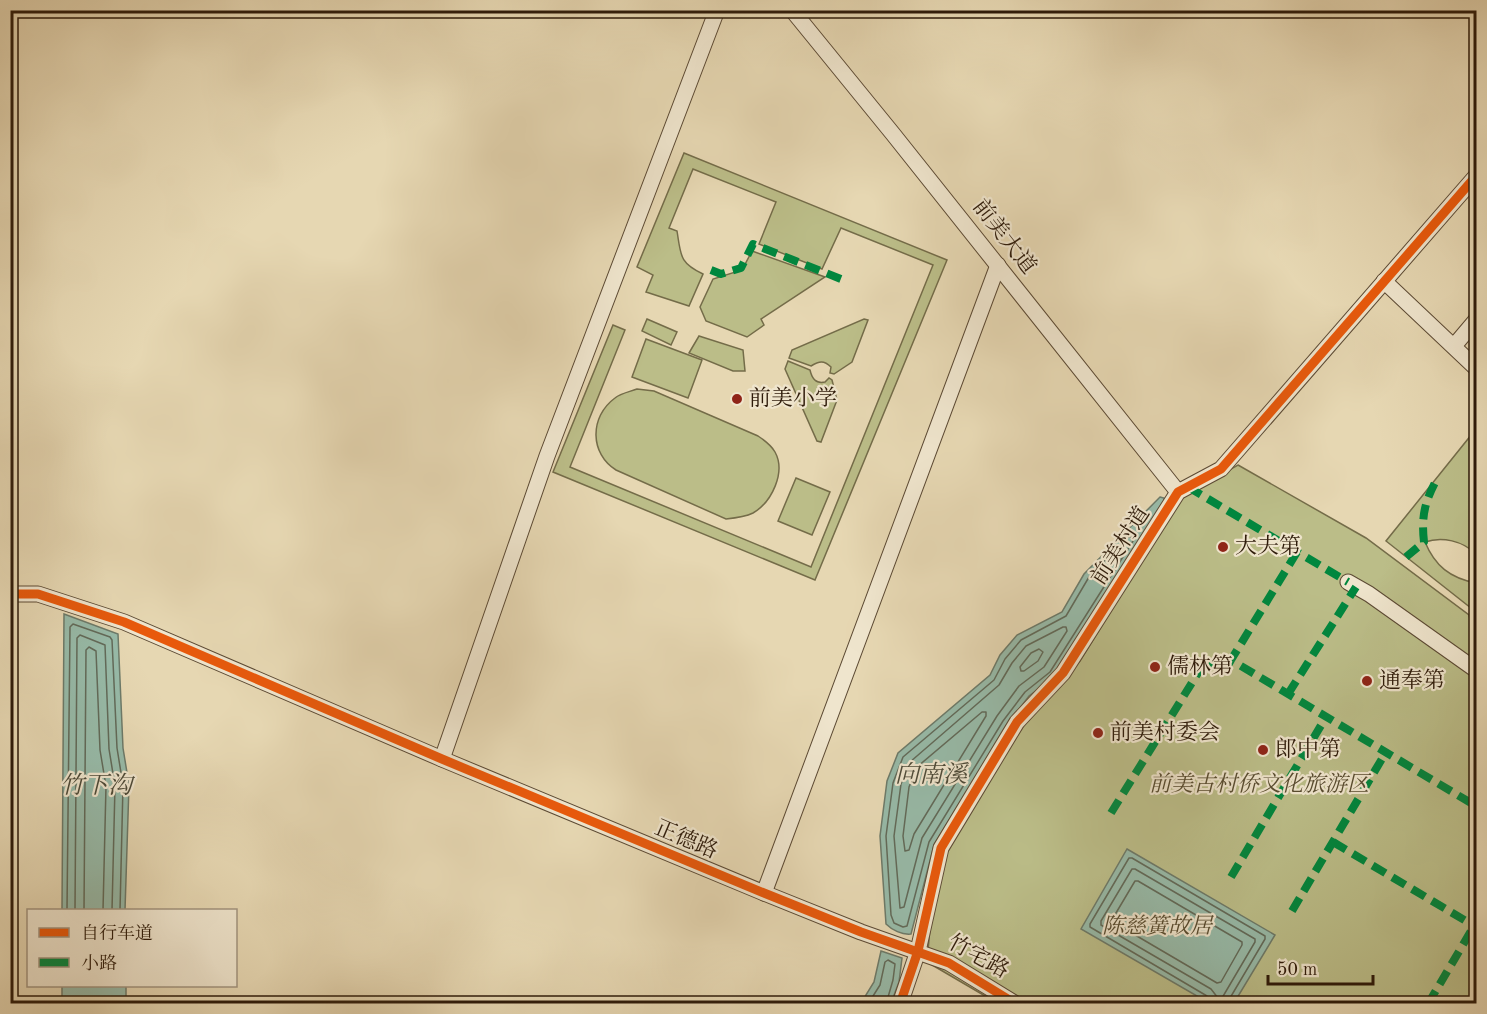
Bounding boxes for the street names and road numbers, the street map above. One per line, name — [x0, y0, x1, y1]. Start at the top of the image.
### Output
street label: 前美大道 — [968, 194, 1041, 278]
street label: 前美村道 — [1086, 502, 1154, 589]
street label: 正德路 — [651, 815, 721, 863]
street label: 竹宅路 — [944, 930, 1013, 983]

